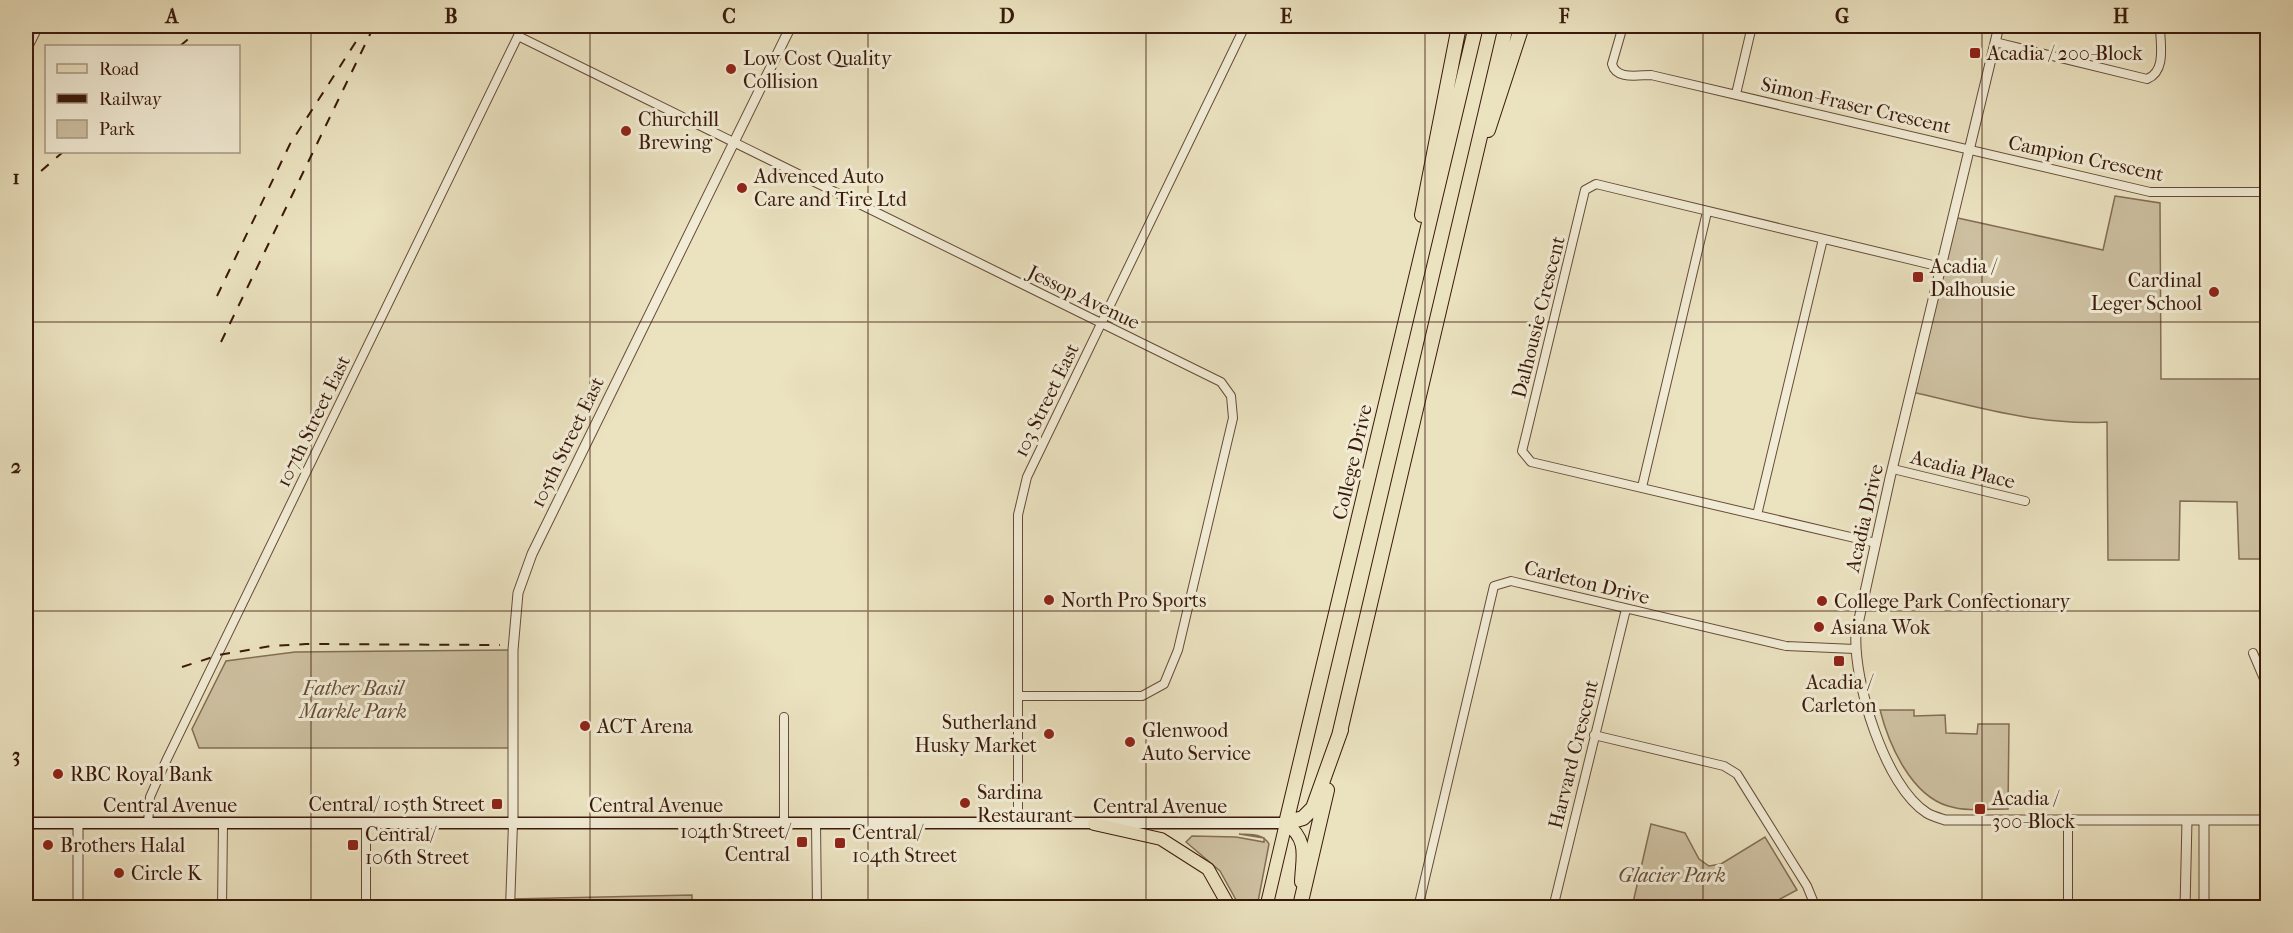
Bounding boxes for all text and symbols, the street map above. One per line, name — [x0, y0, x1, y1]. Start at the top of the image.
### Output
text: A — [164, 5, 180, 28]
text: B — [444, 5, 458, 28]
text: C — [722, 5, 736, 28]
text: D — [999, 5, 1015, 28]
text: E — [1280, 5, 1292, 28]
text: F — [1558, 5, 1570, 28]
text: G — [1835, 5, 1849, 28]
text: H — [2113, 5, 2129, 28]
place label: Acadia / 200-Block — [1986, 42, 2143, 65]
legend — [45, 45, 240, 153]
marker: Acadia / 200-Block — [1968, 46, 1982, 60]
place label: Low Cost Quality Collision — [743, 47, 893, 93]
text: Road — [99, 59, 139, 80]
marker: Low Cost Quality Collision — [724, 62, 738, 76]
street label: Simon-Fraser Crescent — [1759, 72, 1953, 139]
text: Railway — [99, 89, 163, 110]
place label: Churchill Brewing — [638, 108, 720, 154]
text: Park — [99, 119, 136, 140]
marker: Churchill Brewing — [619, 124, 633, 138]
street label: Campion Crescent — [2006, 131, 2166, 186]
place label: Advenced Auto Care and Tire Ltd — [753, 165, 908, 211]
text: 1 — [12, 166, 20, 189]
marker: Advenced Auto Care and Tire Ltd — [735, 181, 749, 195]
street label: Dalhousie Crescent — [1507, 234, 1570, 401]
place label: Acadia / Dalhousie — [1929, 255, 2016, 301]
street label: Jessop Avenue — [1022, 260, 1144, 334]
place label: Cardinal Leger School — [2091, 269, 2202, 315]
marker: Acadia / Dalhousie — [1911, 270, 1925, 284]
marker: Cardinal Leger School — [2207, 285, 2221, 299]
street label: 103 Street East — [1009, 340, 1084, 461]
street label: 107th Street East — [272, 352, 355, 491]
street label: 105th Street East — [526, 373, 609, 511]
street label: College Drive — [1328, 402, 1377, 522]
street label: Acadia Place — [1907, 445, 2018, 494]
text: 2 — [11, 455, 21, 478]
street label: Acadia Drive — [1841, 462, 1888, 575]
street label: Carleton Drive — [1522, 556, 1652, 609]
place label: North Pro Sports — [1061, 589, 1206, 612]
place label: College Park Confectionary — [1834, 590, 2072, 613]
marker: North Pro Sports — [1042, 593, 1056, 607]
marker: College Park Confectionary — [1815, 594, 1829, 608]
place label: Asiana Wok — [1830, 616, 1931, 639]
marker: Asiana Wok — [1812, 620, 1826, 634]
marker: Acadia / Carleton — [1832, 654, 1846, 668]
place label: Acadia / Carleton — [1801, 671, 1877, 717]
park label: Father Basil Markle Park — [297, 677, 407, 723]
street label: Harvard Crescent — [1544, 677, 1603, 831]
place label: Sutherland Husky Market — [915, 711, 1038, 757]
place label: ACT Arena — [596, 715, 694, 738]
marker: ACT Arena — [578, 719, 592, 733]
place label: Glenwood Auto Service — [1141, 719, 1251, 765]
marker: Sutherland Husky Market — [1042, 727, 1056, 741]
marker: Glenwood Auto Service — [1123, 735, 1137, 749]
text: 3 — [12, 744, 20, 767]
place label: RBC Royal Bank — [70, 763, 213, 786]
marker: RBC Royal Bank — [51, 767, 65, 781]
place label: Sardina Restaurant — [977, 781, 1073, 827]
place label: Acadia / 300-Block — [1991, 787, 2076, 833]
place label: Central/ 105th Street — [308, 793, 485, 816]
street label: Central Avenue — [103, 794, 237, 817]
street label: Central Avenue — [589, 794, 723, 817]
street label: Central Avenue — [1093, 795, 1227, 818]
marker: Sardina Restaurant — [958, 796, 972, 810]
marker: Central/ 105th Street — [490, 797, 504, 811]
marker: Acadia / 300-Block — [1973, 802, 1987, 816]
place label: 104th Street/ Central — [680, 820, 792, 866]
place label: Central/ 104th Street — [852, 821, 957, 867]
place label: Central/ 106th Street — [365, 823, 469, 869]
place label: Brothers Halal — [60, 834, 186, 857]
marker: 104th Street/ Central — [795, 835, 809, 849]
marker: Central/ 104th Street — [833, 836, 847, 850]
marker: Brothers Halal — [41, 838, 55, 852]
marker: Central/ 106th Street — [346, 838, 360, 852]
place label: Circle K — [131, 862, 203, 885]
park label: Glacier Park — [1618, 864, 1726, 887]
marker: Circle K — [112, 866, 126, 880]

